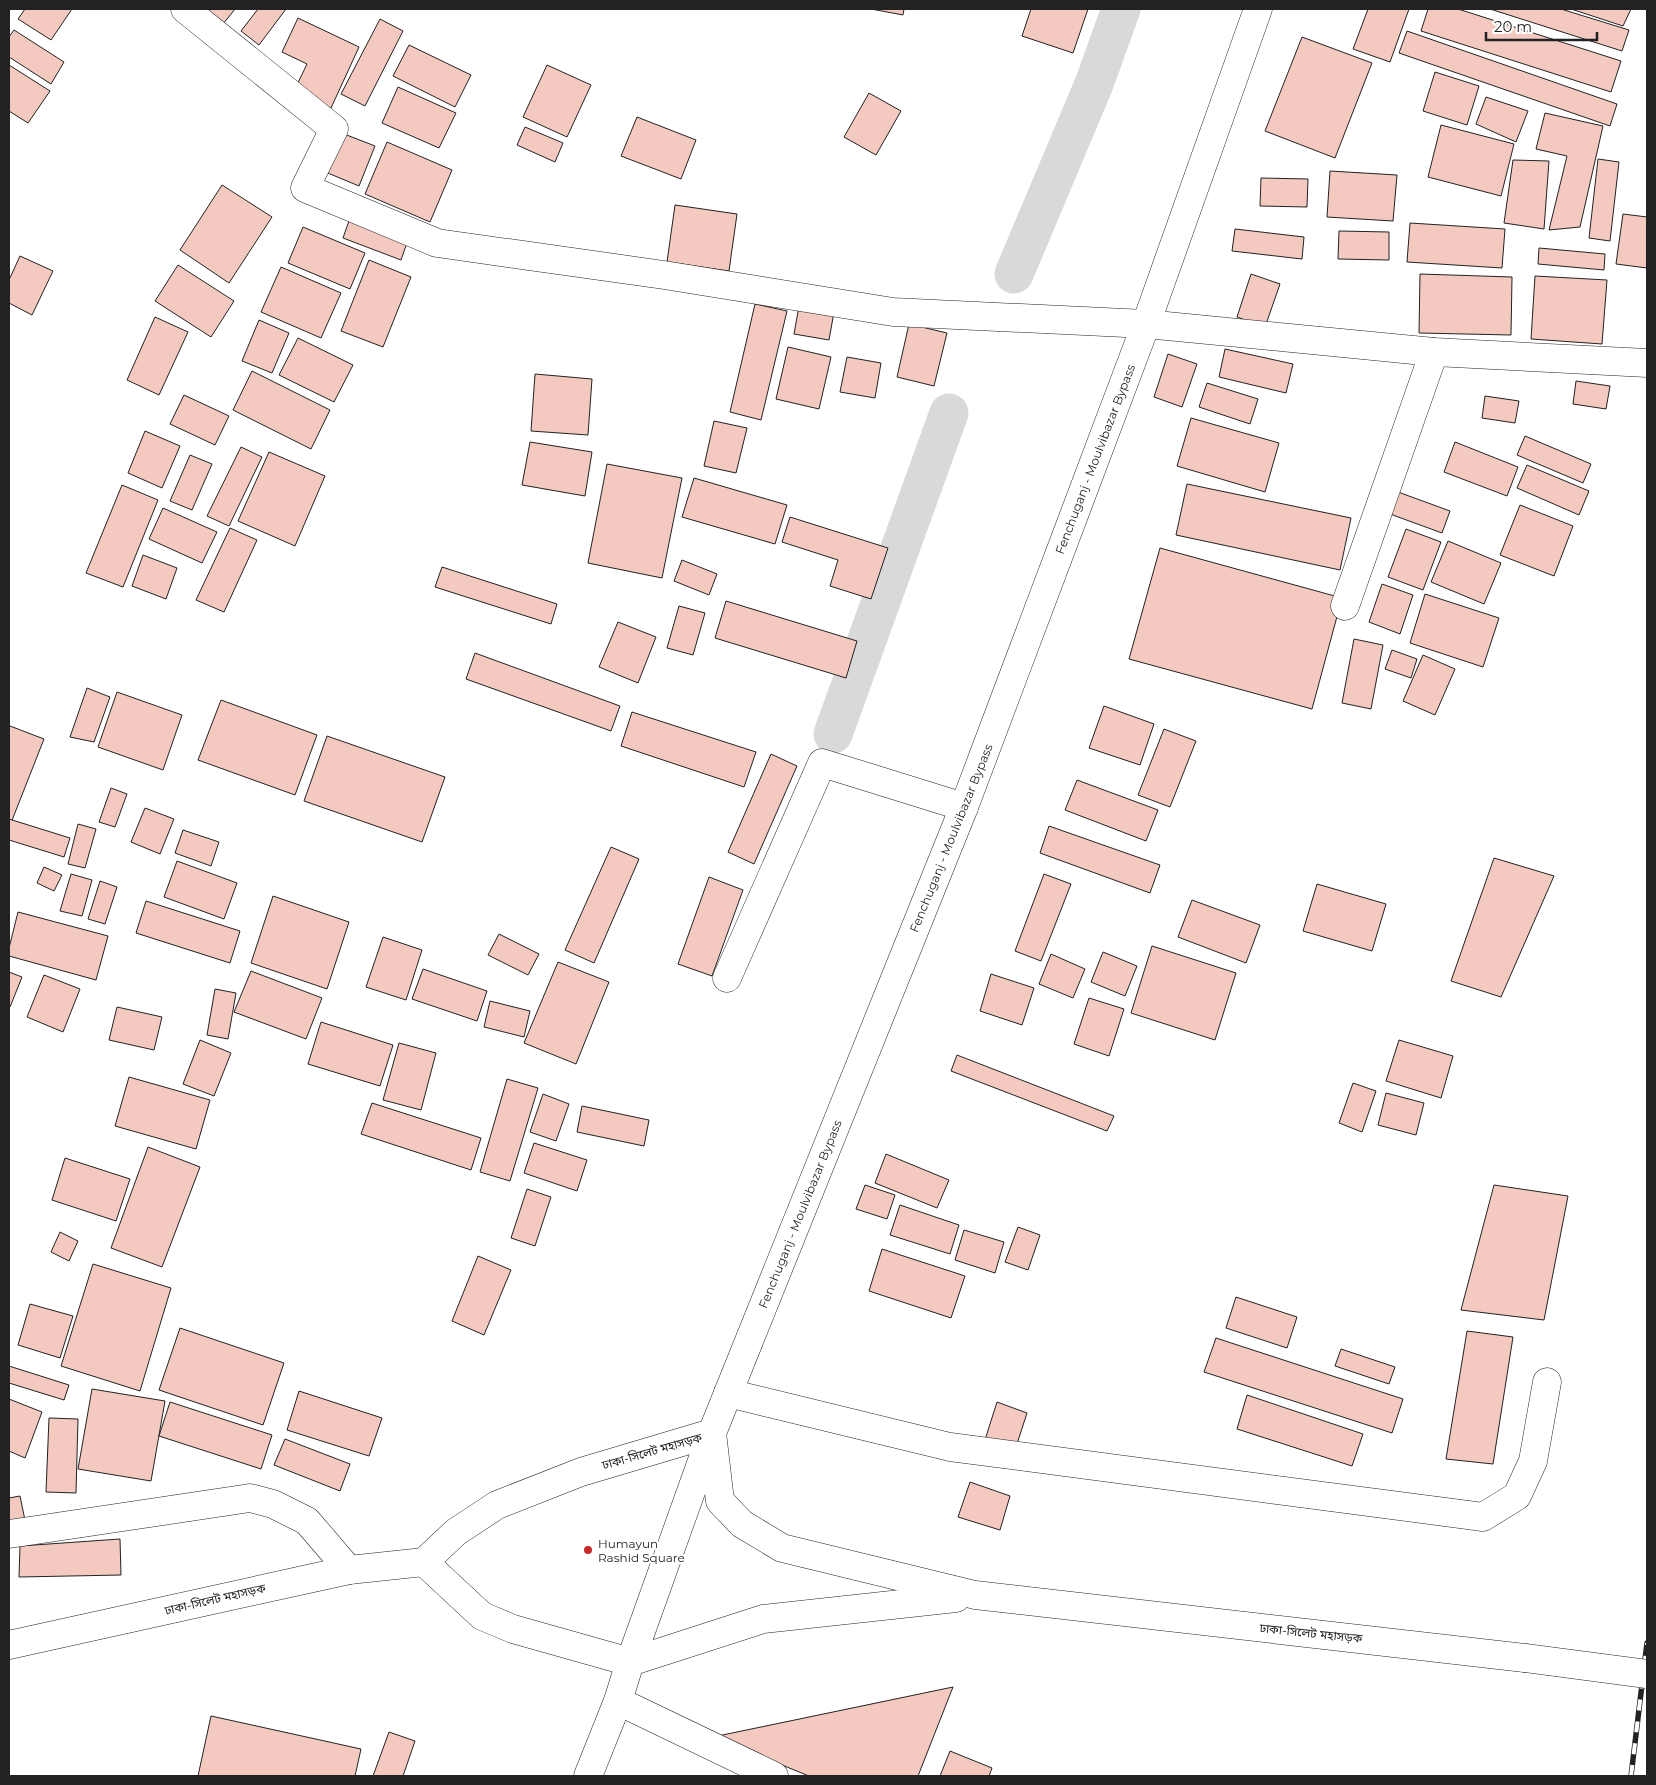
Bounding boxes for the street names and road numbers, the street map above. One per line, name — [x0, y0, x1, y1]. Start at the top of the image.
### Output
street label: Fenchuganj - Moulvibazar Bypass — [1052, 362, 1138, 556]
street label: Fenchuganj - Moulvibazar Bypass — [906, 741, 996, 934]
street label: Fenchuganj - Moulvibazar Bypass — [755, 1117, 845, 1310]
street label: ঢাকা-সিলেট মহাসড়ক — [599, 1429, 704, 1473]
street label: ঢাকা-সিলেট মহাসড়ক — [162, 1580, 267, 1618]
street label: ঢাকা-সিলেট মহাসড়ক — [1258, 1620, 1363, 1646]

